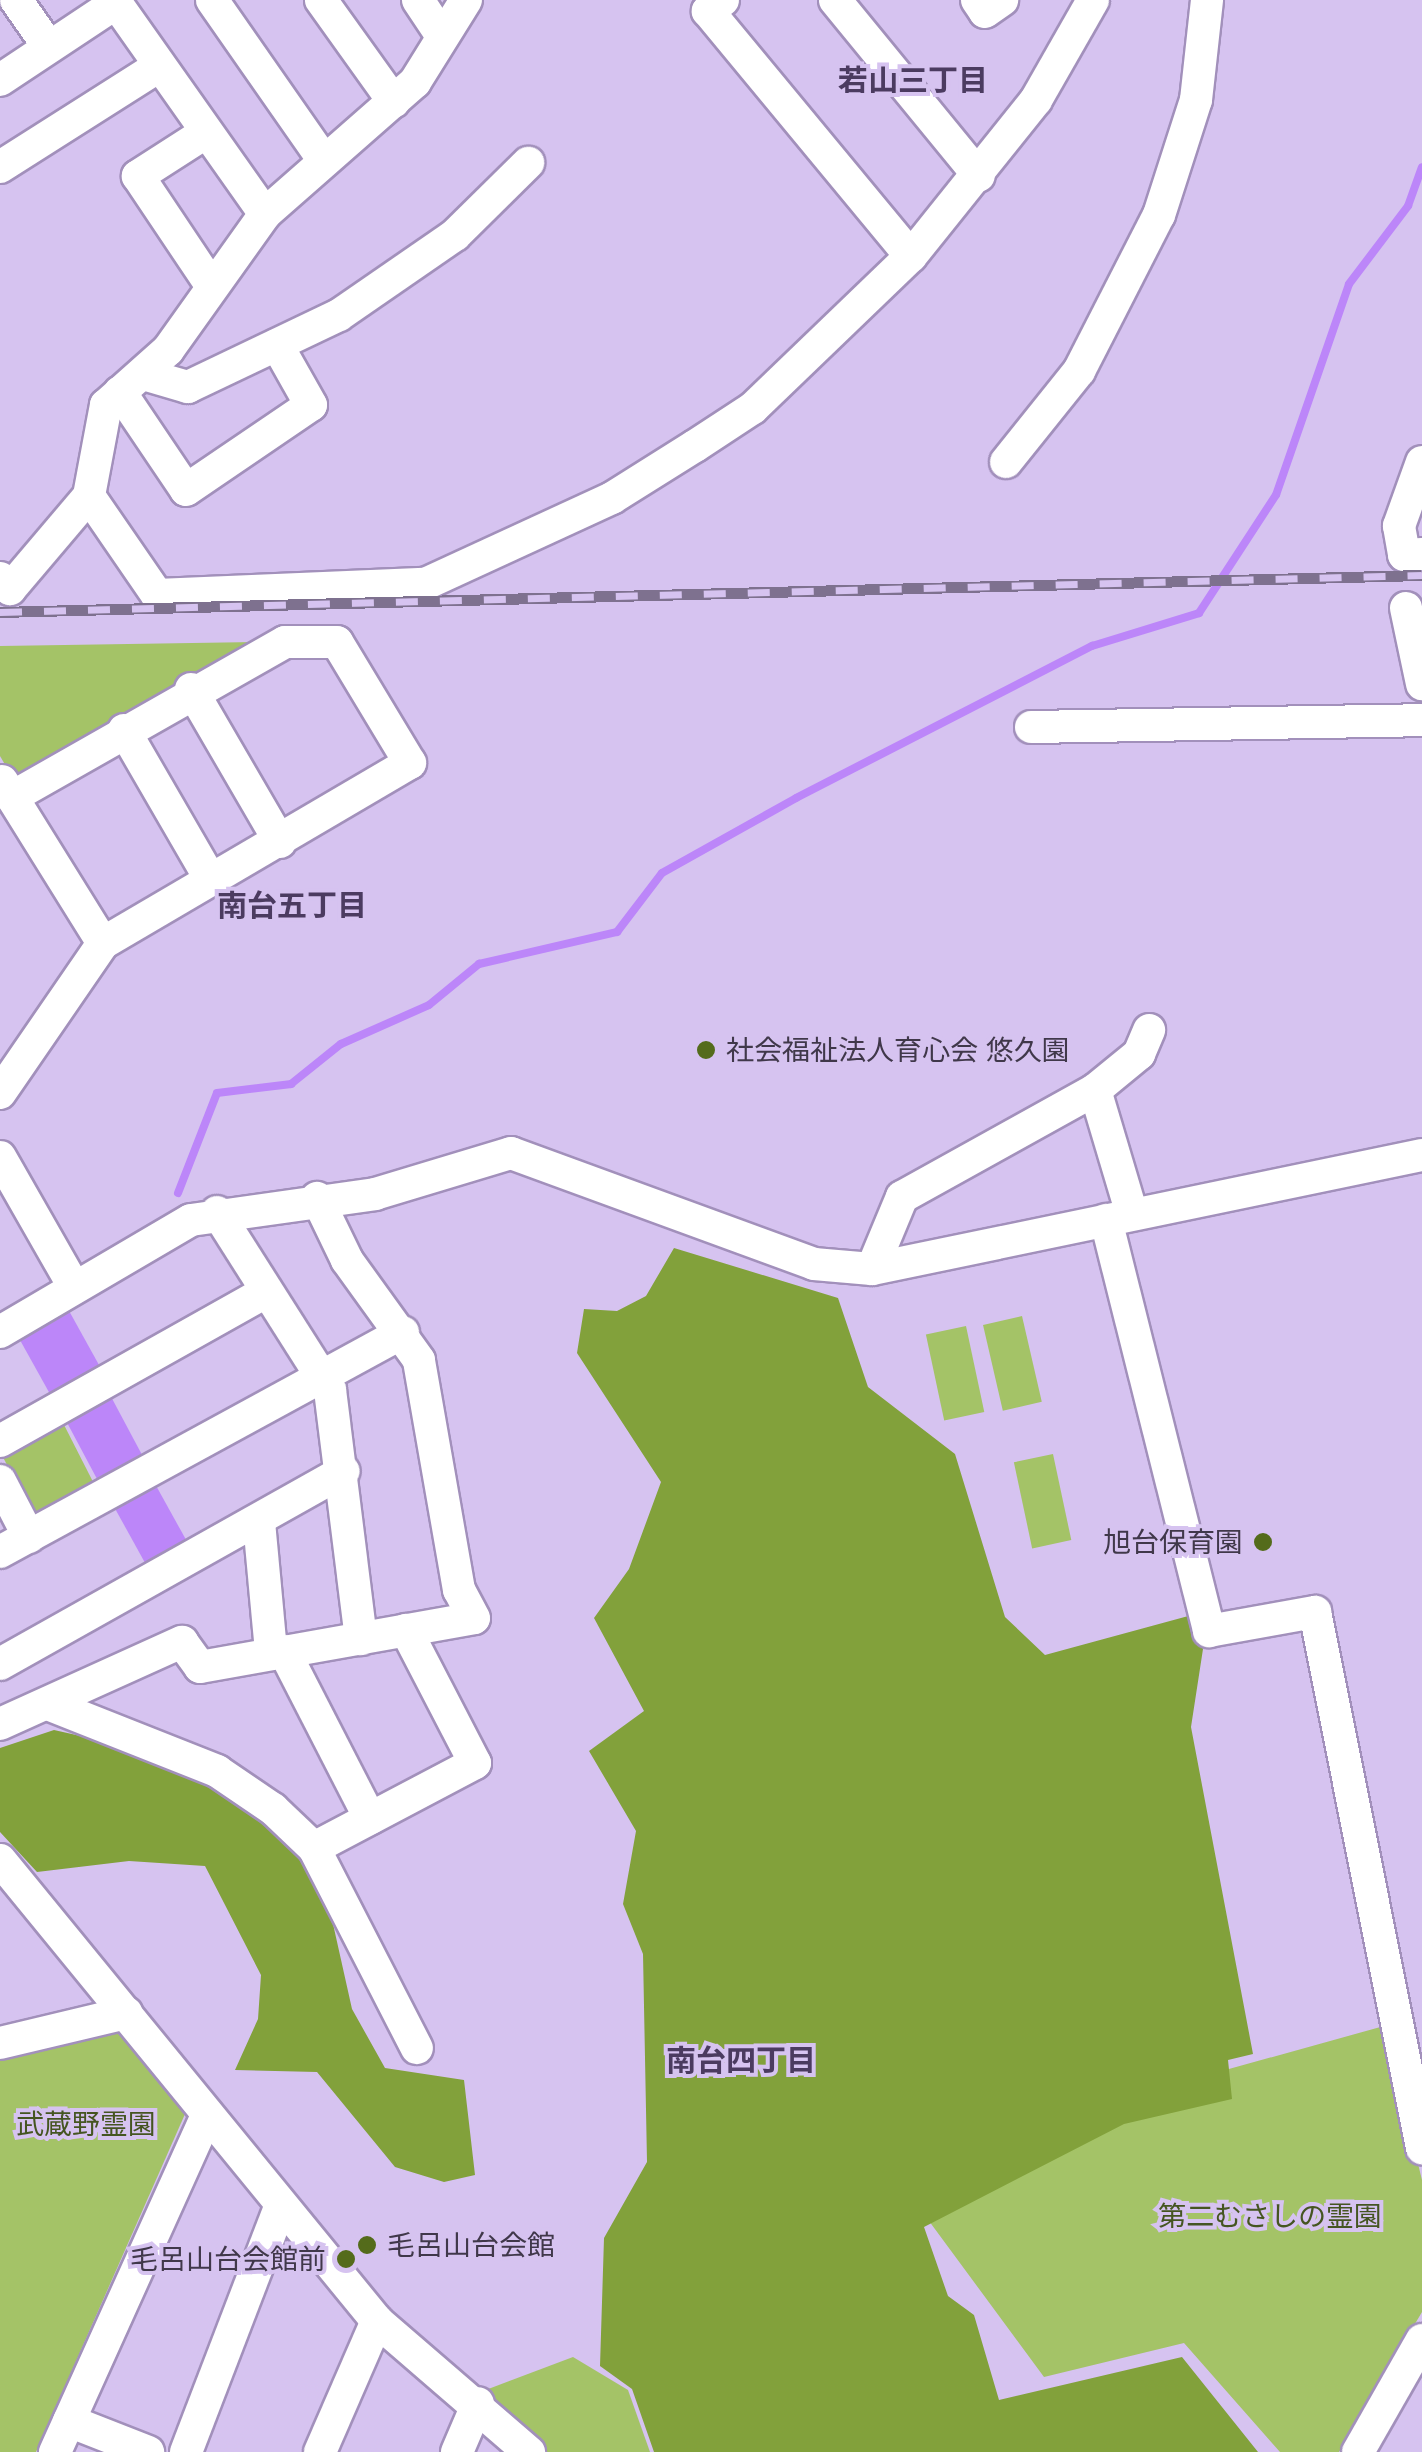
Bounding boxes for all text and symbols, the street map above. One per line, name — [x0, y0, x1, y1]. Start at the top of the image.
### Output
district label: 若山三丁目 — [838, 62, 988, 98]
district label: 南台五丁目 — [217, 887, 367, 923]
place label: 社会福祉法人育心会 悠久園 — [726, 1033, 1070, 1067]
marker: 社会福祉法人育心会 悠久園 — [695, 1039, 717, 1061]
place label: 旭台保育園 — [1103, 1525, 1243, 1559]
marker: 旭台保育園 — [1252, 1531, 1274, 1553]
district label: 南台四丁目 — [666, 2042, 816, 2078]
park label: 武蔵野霊園 — [16, 2107, 156, 2141]
park label: 第二むさしの霊園 — [1158, 2199, 1382, 2233]
place label: 毛呂山台会館 — [387, 2228, 555, 2262]
marker: 毛呂山台会館 — [356, 2234, 378, 2256]
place label: 毛呂山台会館前 — [130, 2242, 326, 2276]
marker: 毛呂山台会館前 — [335, 2248, 357, 2270]

